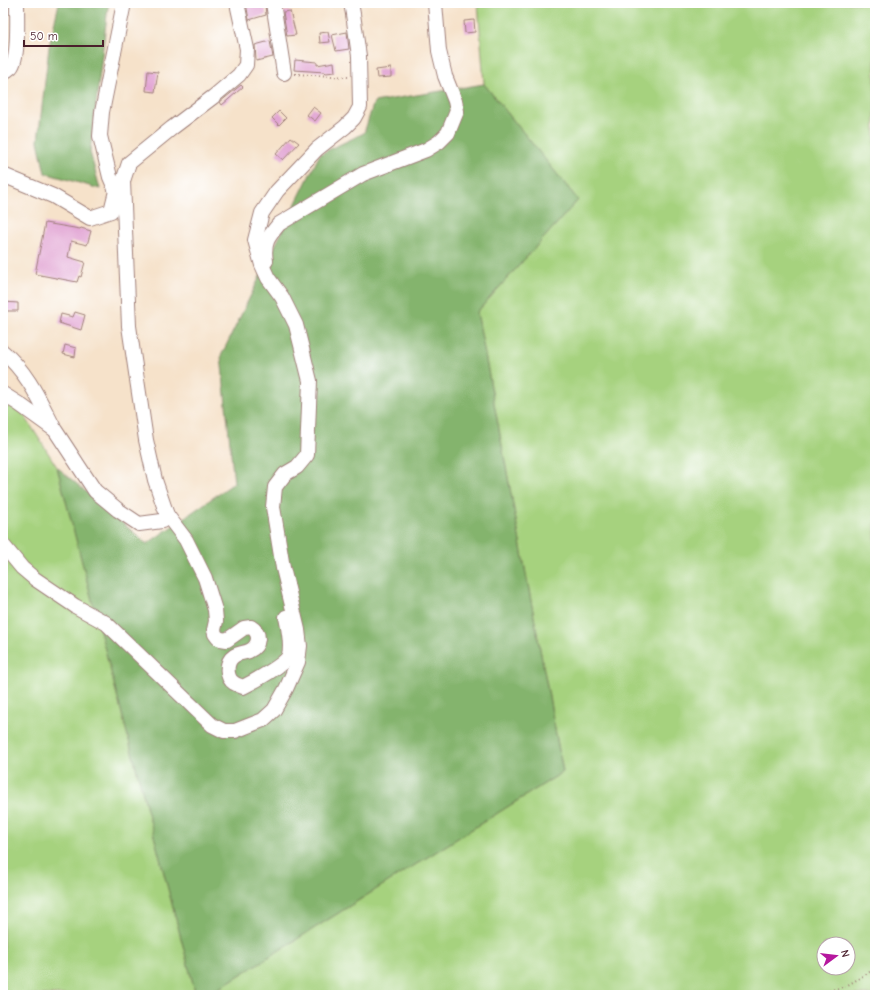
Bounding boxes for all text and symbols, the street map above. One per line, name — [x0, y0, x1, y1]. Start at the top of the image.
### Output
scale bar — [24, 22, 103, 48]
text: 50 m — [30, 29, 58, 43]
north arrow — [816, 936, 856, 976]
text: N — [838, 948, 852, 959]

